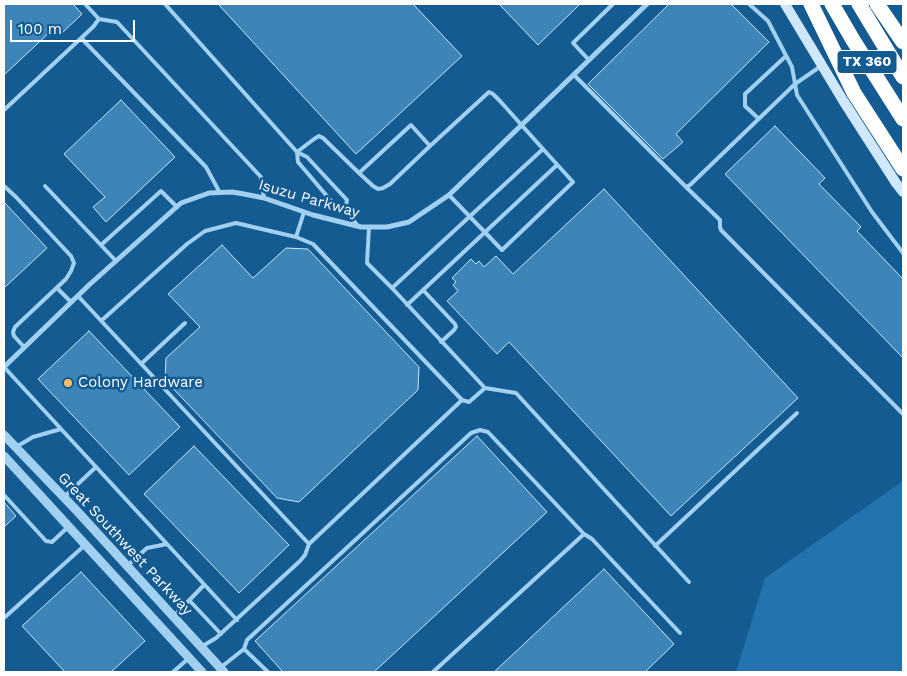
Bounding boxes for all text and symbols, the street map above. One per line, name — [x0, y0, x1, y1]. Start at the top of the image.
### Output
scale bar — [12, 10, 138, 42]
text: 100 m — [18, 20, 62, 38]
road number: TX 360 — [837, 51, 897, 74]
street label: Isuzu Parkway — [256, 176, 362, 222]
place label: Colony Hardware — [78, 374, 203, 392]
marker: Colony Hardware — [62, 377, 74, 389]
street label: Great Southwest Parkway — [54, 469, 196, 619]

